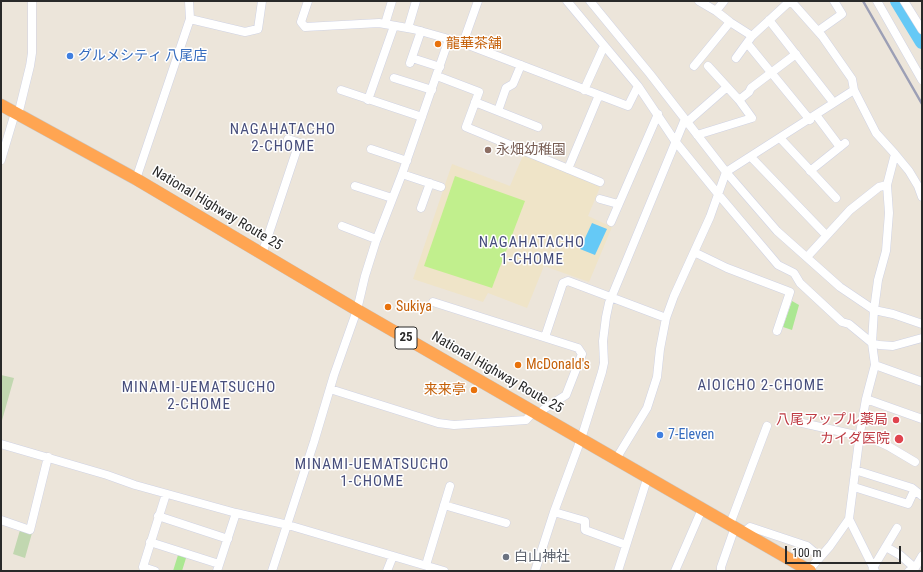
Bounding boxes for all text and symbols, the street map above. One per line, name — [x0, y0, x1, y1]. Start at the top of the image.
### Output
place label: 龍華茶舗 — [446, 36, 502, 52]
marker: 龍華茶舗 — [433, 39, 443, 49]
place label: グルメシティ 八尾店 — [78, 48, 207, 64]
marker: グルメシティ 八尾店 — [65, 51, 75, 61]
district label: NAGAHATACHO 2-CHOME — [230, 121, 336, 156]
place label: 永畑幼稚園 — [496, 142, 566, 158]
marker: 永畑幼稚園 — [483, 145, 493, 155]
street label: National Highway Route 25 — [149, 163, 285, 255]
district label: NAGAHATACHO 1-CHOME — [479, 234, 585, 269]
place label: Sukiya — [396, 299, 432, 315]
marker: Sukiya — [383, 302, 393, 312]
road number: 25 — [395, 327, 417, 349]
street label: National Highway Route 25 — [428, 328, 566, 418]
place label: McDonald's — [526, 357, 590, 373]
marker: McDonald's — [513, 360, 523, 370]
district label: AIOICHO 2-CHOME — [697, 377, 825, 395]
district label: MINAMI-UEMATSUCHO 2-CHOME — [122, 379, 276, 414]
place label: 来来亭 — [424, 382, 466, 398]
marker: 来来亭 — [469, 385, 479, 395]
place label: 八尾アップル薬局 — [776, 412, 888, 428]
marker: 八尾アップル薬局 — [891, 415, 901, 425]
place label: 7-Eleven — [668, 427, 714, 443]
marker: 7-Eleven — [655, 430, 665, 440]
place label: カイダ医院 — [820, 431, 890, 447]
marker: カイダ医院 — [893, 433, 905, 445]
district label: MINAMI-UEMATSUCHO 1-CHOME — [295, 456, 449, 491]
scale bar — [787, 538, 903, 564]
text: 100 m — [792, 546, 822, 560]
place label: 白山神社 — [514, 549, 570, 565]
marker: 白山神社 — [501, 552, 511, 562]

